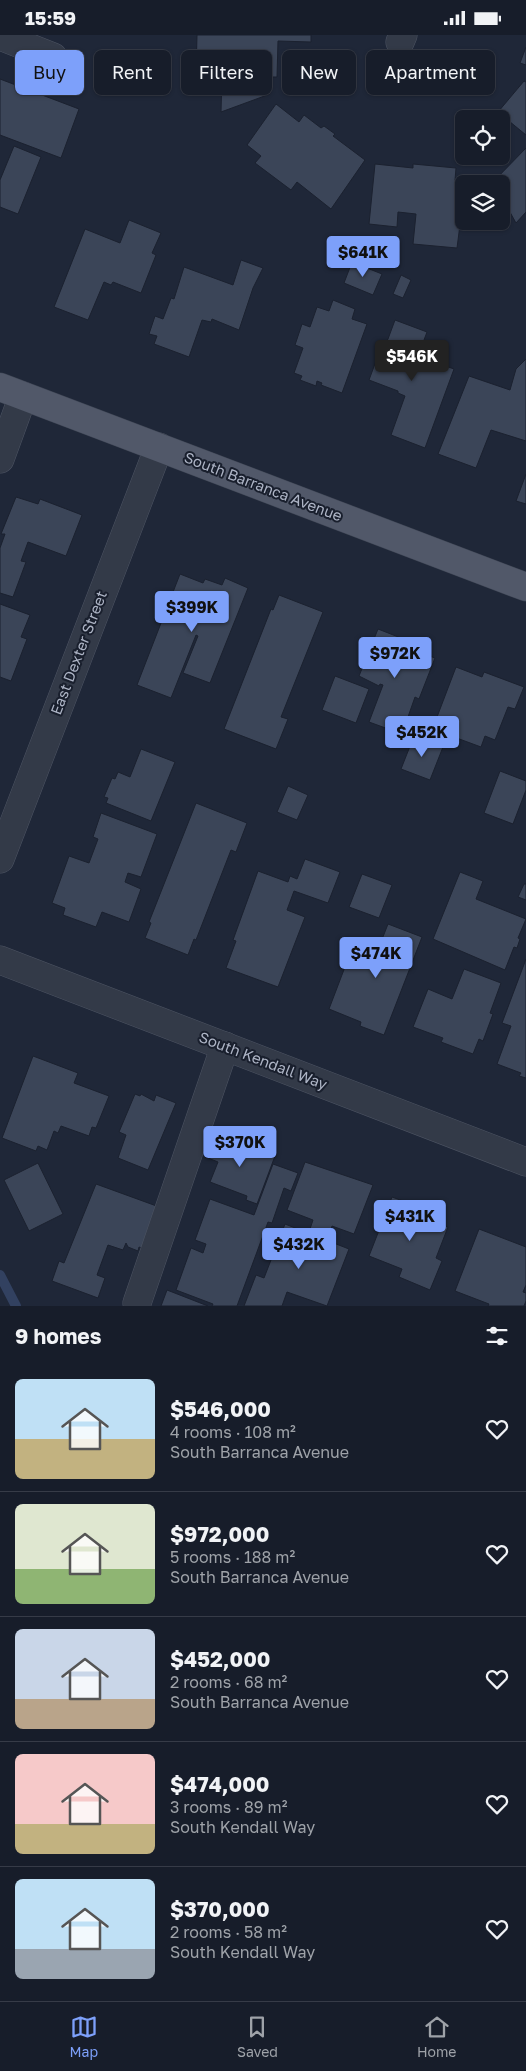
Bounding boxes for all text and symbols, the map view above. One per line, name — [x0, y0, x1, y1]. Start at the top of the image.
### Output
text: 15:59 — [25, 6, 76, 29]
chip: Buy — [15, 50, 84, 95]
chip: Rent — [94, 50, 171, 95]
chip: Filters — [181, 50, 272, 95]
chip: New — [282, 50, 356, 95]
chip: Apartment — [366, 50, 495, 95]
map controls — [455, 110, 510, 230]
button: locate — [455, 110, 510, 165]
button: layers — [455, 175, 510, 230]
pin: $641K — [328, 235, 398, 278]
text: $641K — [338, 242, 388, 262]
pin: $546K — [377, 339, 447, 382]
text: $546K — [386, 346, 438, 366]
street label: South Barranca Avenue — [182, 448, 345, 525]
street label: East Dexter Street — [46, 588, 110, 717]
pin: $399K — [157, 591, 227, 633]
text: $399K — [166, 597, 218, 617]
pin: $972K — [360, 637, 430, 679]
text: $972K — [370, 643, 420, 663]
pin: $452K — [387, 715, 457, 758]
text: $452K — [396, 722, 448, 742]
pin: $474K — [341, 937, 411, 979]
text: $474K — [350, 943, 402, 963]
street label: South Kendall Way — [197, 1027, 331, 1093]
pin: $370K — [205, 1125, 275, 1168]
text: $370K — [214, 1132, 266, 1152]
pin: $431K — [375, 1199, 445, 1242]
text: $431K — [385, 1206, 435, 1226]
pin: $432K — [264, 1227, 334, 1270]
text: $432K — [273, 1234, 325, 1254]
icon: filters — [483, 1322, 511, 1350]
text: 9 homes — [15, 1323, 101, 1349]
text: $546,000 — [170, 1396, 271, 1422]
icon: home — [55, 1399, 115, 1459]
icon: heart — [483, 1415, 511, 1443]
text: 4 rooms · 108 m² — [170, 1422, 296, 1442]
text: South Barranca Avenue — [170, 1442, 349, 1462]
text: $972,000 — [170, 1521, 269, 1547]
icon: home — [55, 1524, 115, 1584]
icon: heart — [483, 1540, 511, 1568]
text: 5 rooms · 188 m² — [170, 1547, 295, 1567]
text: South Barranca Avenue — [170, 1567, 349, 1587]
text: $452,000 — [170, 1646, 271, 1672]
icon: home — [55, 1649, 115, 1709]
icon: heart — [483, 1665, 511, 1693]
text: 2 rooms · 68 m² — [170, 1672, 287, 1692]
text: South Barranca Avenue — [170, 1692, 349, 1712]
text: $474,000 — [170, 1771, 269, 1797]
icon: home — [55, 1774, 115, 1834]
icon: heart — [483, 1790, 511, 1818]
text: 3 rooms · 89 m² — [170, 1797, 287, 1817]
text: South Kendall Way — [170, 1817, 315, 1837]
text: $370,000 — [170, 1896, 270, 1922]
icon: home — [55, 1899, 115, 1959]
icon: heart — [483, 1915, 511, 1943]
text: 2 rooms · 58 m² — [170, 1922, 287, 1942]
text: South Kendall Way — [170, 1942, 315, 1962]
tab: Map — [69, 2013, 98, 2060]
tab: Saved — [237, 2013, 278, 2060]
tab: Home — [417, 2013, 456, 2060]

